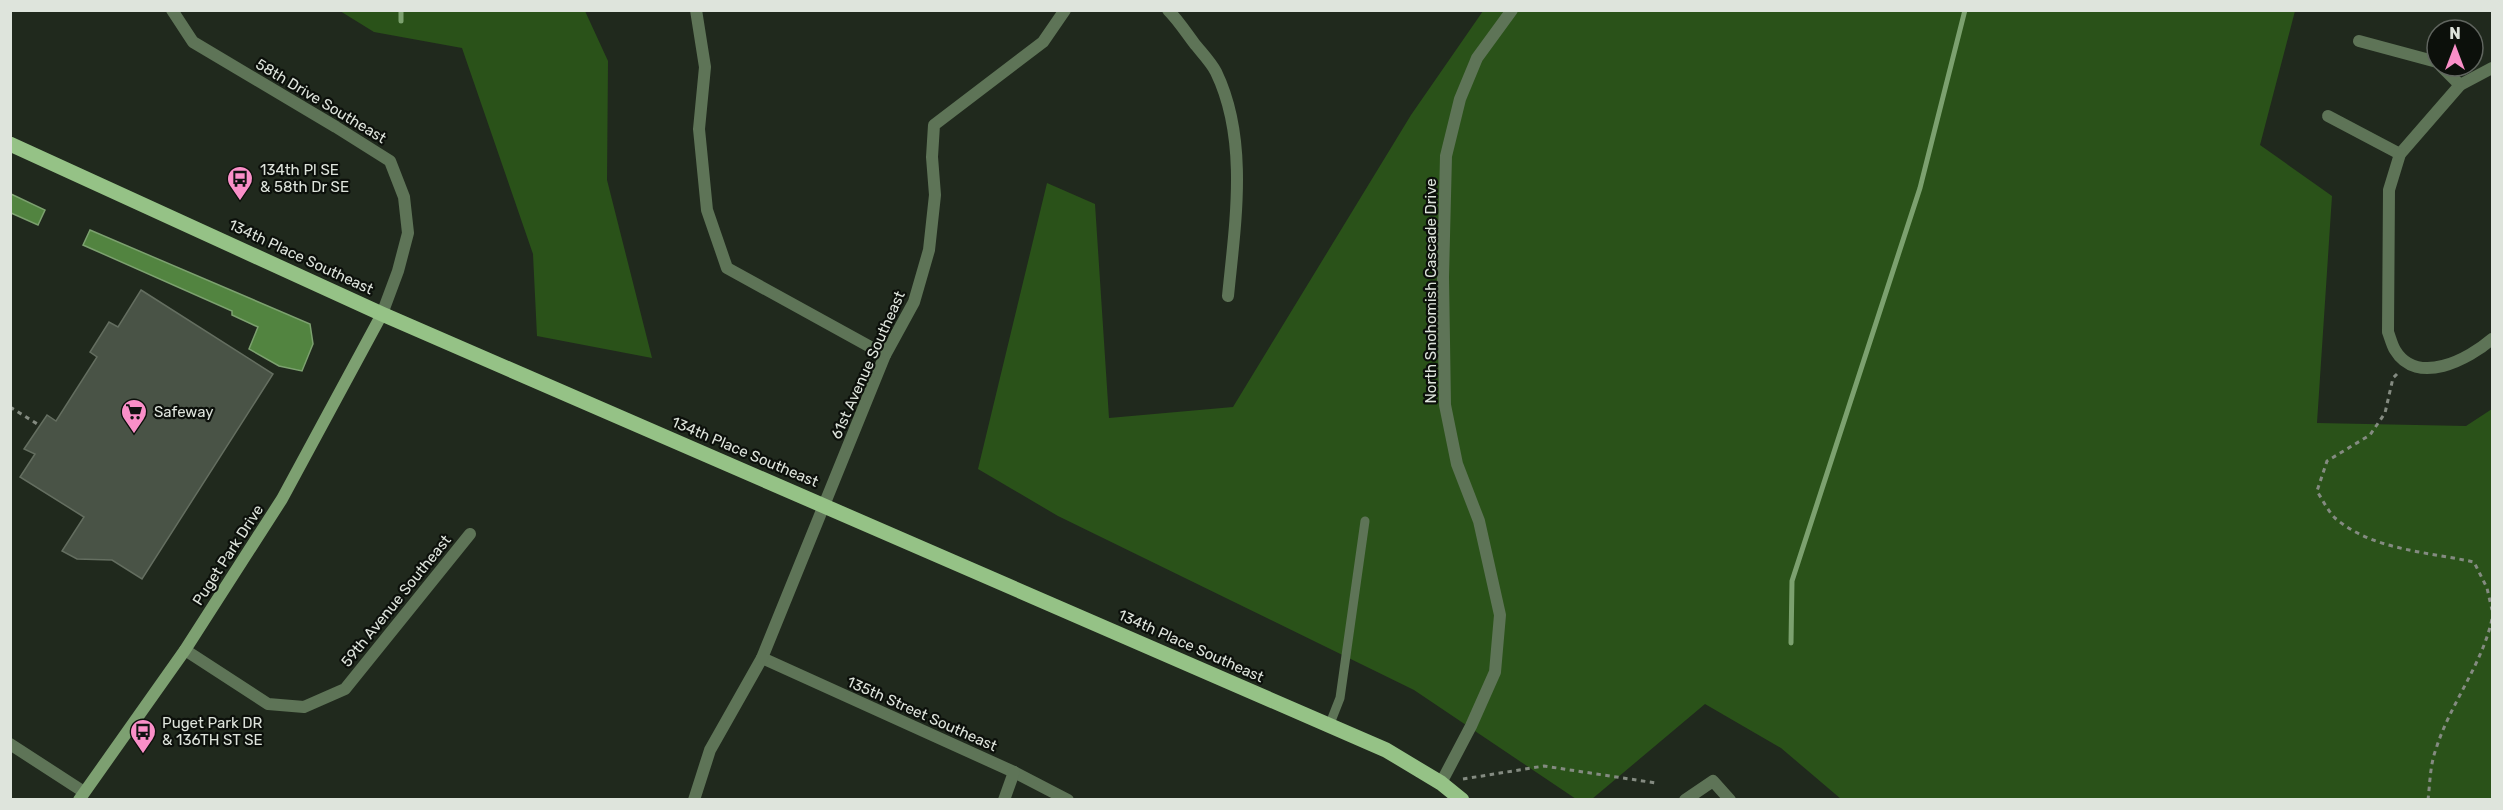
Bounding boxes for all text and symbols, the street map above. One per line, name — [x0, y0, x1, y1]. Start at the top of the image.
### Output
north arrow — [2425, 18, 2485, 78]
text: N — [2449, 24, 2461, 43]
street label: 58th Drive Southeast — [252, 55, 390, 147]
place label: 134th Pl SE & 58th Dr SE — [260, 161, 349, 196]
bus stop icon: 134th Pl SE & 58th Dr SE — [225, 164, 255, 202]
street label: North Snohomish Cascade Drive — [1422, 178, 1440, 404]
street label: 134th Place Southeast — [226, 216, 376, 298]
street label: 61st Avenue Southeast — [827, 288, 909, 442]
supermarket icon: Safeway — [119, 397, 149, 435]
place label: Safeway — [154, 403, 214, 421]
street label: 134th Place Southeast — [669, 413, 821, 491]
street label: Puget Park Drive — [189, 501, 267, 609]
street label: 59th Avenue Southeast — [337, 531, 455, 671]
street label: 134th Place Southeast — [1115, 606, 1267, 686]
street label: 135th Street Southeast — [844, 673, 1000, 755]
place label: Puget Park DR & 136TH ST SE — [162, 714, 263, 749]
bus stop icon: Puget Park DR & 136TH ST SE — [128, 717, 158, 755]

